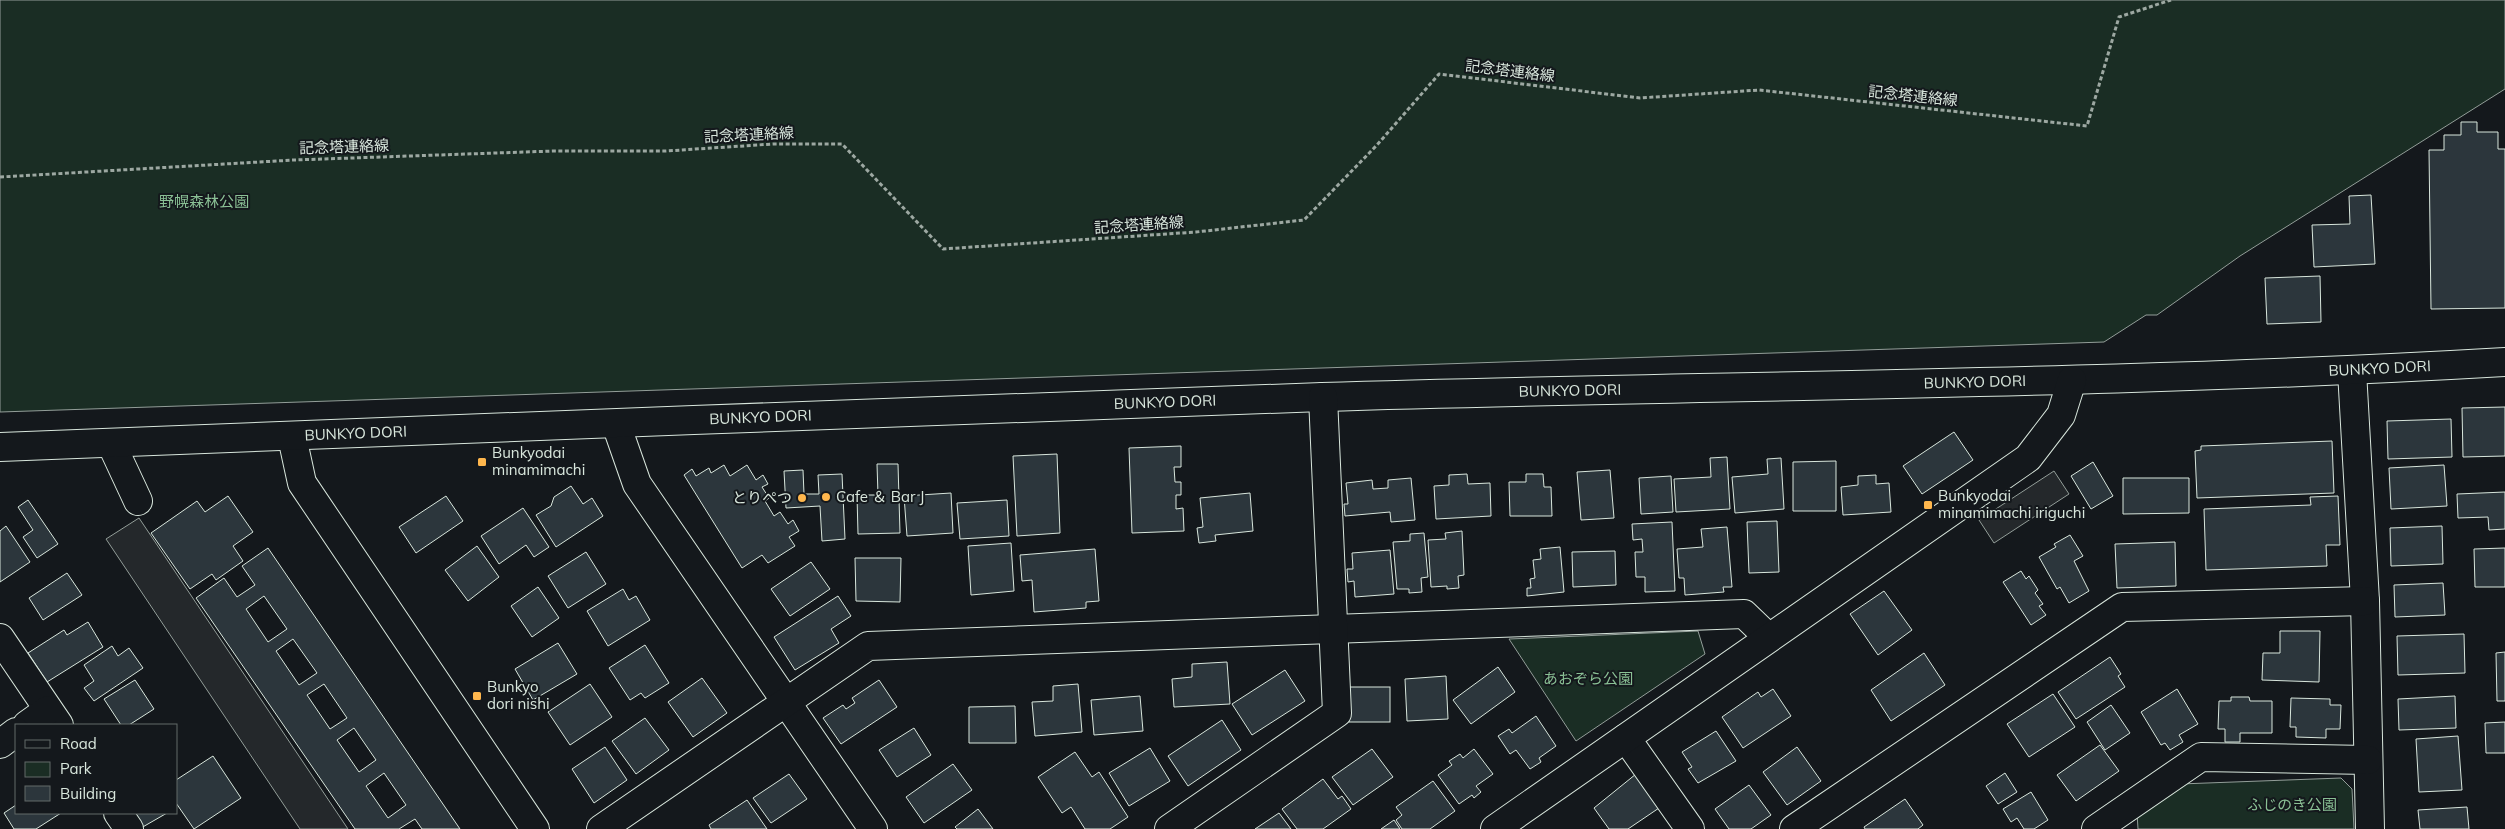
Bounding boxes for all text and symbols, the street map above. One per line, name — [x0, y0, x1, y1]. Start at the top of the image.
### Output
street label: 記念塔連絡線 — [1464, 56, 1556, 85]
street label: 記念塔連絡線 — [1867, 81, 1959, 110]
street label: 記念塔連絡線 — [704, 123, 794, 146]
street label: 記念塔連絡線 — [299, 135, 389, 158]
park label: 野幌森林公園 — [159, 192, 249, 211]
street label: 記念塔連絡線 — [1093, 212, 1185, 237]
street label: BUNKYO DORI — [2328, 356, 2431, 380]
street label: BUNKYO DORI — [1923, 371, 2026, 392]
street label: BUNKYO DORI — [1519, 380, 1621, 401]
street label: BUNKYO DORI — [1114, 390, 1217, 413]
street label: BUNKYO DORI — [709, 405, 812, 428]
street label: BUNKYO DORI — [304, 421, 407, 444]
place label: Bunkyodai minamimachi — [492, 443, 585, 479]
marker: Bunkyodai minamimachi — [476, 456, 488, 468]
place label: Bunkyodai minamimachi iriguchi — [1938, 486, 2085, 522]
place label: Cafe ＆ Bar J — [836, 487, 924, 506]
place label: とりぺつ — [732, 488, 792, 507]
marker: Cafe ＆ Bar J — [820, 491, 832, 503]
marker: とりぺつ — [796, 492, 808, 504]
marker: Bunkyodai minamimachi iriguchi — [1922, 499, 1934, 511]
park label: あおぞら公園 — [1543, 669, 1633, 688]
place label: Bunkyo dori nishi — [487, 677, 550, 713]
marker: Bunkyo dori nishi — [471, 690, 483, 702]
legend — [15, 724, 178, 814]
text: Road — [60, 734, 97, 753]
text: Park — [60, 759, 92, 778]
text: Building — [60, 784, 116, 803]
park label: ふじのき公園 — [2247, 795, 2337, 814]

